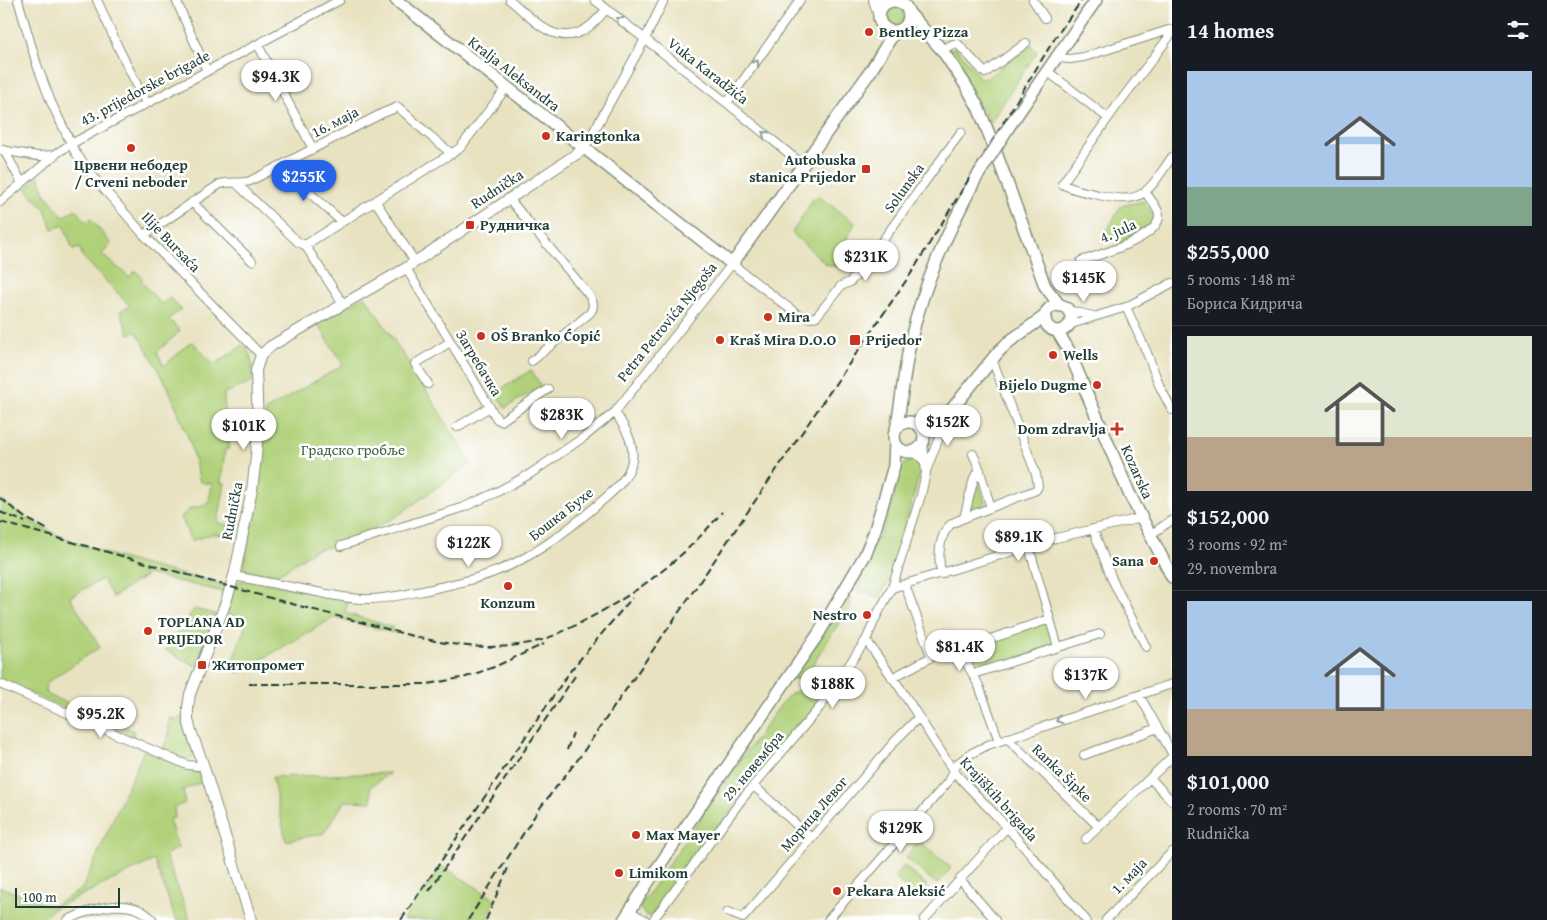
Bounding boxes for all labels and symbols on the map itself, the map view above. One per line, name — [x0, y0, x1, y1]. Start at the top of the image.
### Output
one-way arrow — [616, 17, 625, 26]
place label: Bentley Pizza — [879, 21, 969, 42]
marker: Bentley Pizza — [863, 26, 875, 38]
street label: Kralja Aleksandra — [464, 31, 565, 116]
street label: Vuka Karadžića — [663, 32, 753, 109]
street label: 43. prijedorske brigade — [76, 44, 213, 131]
pin: $94.3K — [235, 59, 317, 102]
one-way arrow — [750, 60, 758, 69]
street label: 16. маја — [308, 100, 363, 142]
place label: Karingtonka — [556, 125, 641, 146]
marker: Karingtonka — [540, 130, 552, 142]
one-way arrow — [761, 130, 770, 139]
marker: Црвени небодер / Crveni neboder — [125, 142, 137, 154]
place label: Autobuska stanica Prijedor — [749, 149, 856, 187]
place label: Црвени небодер / Crveni neboder — [74, 154, 188, 192]
street label: Solunska — [879, 159, 929, 217]
pin: $255K — [269, 160, 339, 202]
marker: Autobuska stanica Prijedor — [860, 163, 872, 175]
street label: Rudnička — [466, 164, 527, 213]
street label: Ilije Bursaća — [137, 207, 206, 277]
street label: 4. jula — [1096, 213, 1139, 248]
place label: Рудничка — [480, 214, 550, 235]
marker: Рудничка — [464, 219, 476, 231]
pin: $231K — [831, 240, 901, 282]
street label: Petra Petrovića Njegoša — [612, 257, 721, 386]
pin: $145K — [1049, 260, 1119, 303]
place label: Mira — [778, 306, 810, 327]
marker: Mira — [762, 311, 774, 323]
place label: OŠ Branko Ćopić — [491, 325, 600, 346]
street label: Загребачка — [451, 326, 508, 401]
place label: Kraš Mira D.O.O — [730, 329, 836, 350]
place label: Prijedor — [866, 329, 922, 350]
marker: OŠ Branko Ćopić — [475, 330, 487, 342]
marker: Prijedor — [848, 333, 862, 347]
marker: Kraš Mira D.O.O — [714, 334, 726, 346]
place label: Wells — [1063, 344, 1098, 365]
marker: Wells — [1047, 349, 1059, 361]
place label: Bijelo Dugme — [999, 374, 1087, 395]
marker: Bijelo Dugme — [1091, 379, 1103, 391]
pin: $283K — [527, 398, 597, 440]
pin: $152K — [913, 404, 983, 447]
pin: $101K — [209, 408, 279, 451]
place label: Dom zdravlja — [1018, 418, 1106, 439]
marker: Dom zdravlja — [1110, 422, 1124, 436]
park label: Градско гробље — [301, 439, 405, 460]
street label: Kozarska — [1116, 441, 1159, 502]
street label: Rudnička — [216, 480, 247, 542]
street label: Бошка Бухе — [524, 482, 597, 545]
pin: $89.1K — [978, 520, 1060, 562]
pin: $122K — [434, 526, 504, 568]
place label: Sana — [1112, 550, 1144, 571]
marker: Sana — [1148, 555, 1160, 567]
marker: Konzum — [502, 580, 514, 592]
place label: Konzum — [481, 592, 536, 613]
place label: Nestro — [813, 604, 857, 625]
marker: Nestro — [861, 609, 873, 621]
place label: TOPLANA AD PRIJEDOR — [158, 611, 245, 649]
marker: TOPLANA AD PRIJEDOR — [142, 625, 154, 637]
pin: $81.4K — [919, 630, 1001, 672]
place label: Житопромет — [211, 654, 305, 675]
pin: $137K — [1051, 658, 1121, 700]
marker: Житопромет — [196, 659, 208, 671]
pin: $188K — [798, 666, 868, 709]
pin: $95.2K — [60, 696, 142, 739]
one-way arrow — [1055, 714, 1064, 724]
street label: 29. новембра — [717, 725, 789, 805]
street label: Ranka Šipke — [1028, 739, 1097, 807]
street label: Krajiških brigada — [956, 752, 1043, 846]
street label: Морица Левог — [775, 771, 853, 856]
pin: $129K — [866, 810, 936, 853]
place label: Max Mayer — [646, 824, 720, 845]
marker: Max Mayer — [630, 829, 642, 841]
street label: 1. маја — [1106, 852, 1152, 898]
place label: Limikom — [629, 862, 688, 883]
marker: Limikom — [613, 867, 625, 879]
place label: Pekara Aleksić — [847, 880, 945, 901]
scale bar — [15, 885, 120, 908]
marker: Pekara Aleksić — [831, 885, 843, 897]

